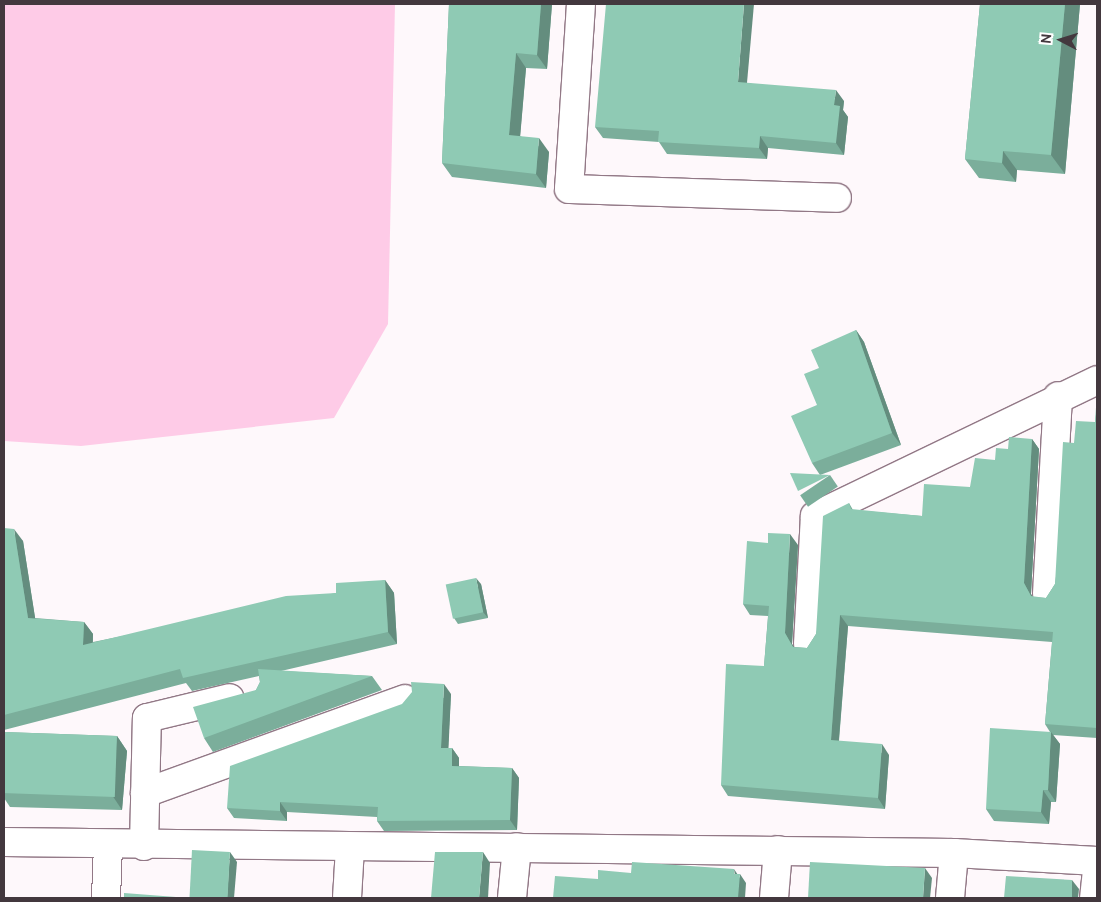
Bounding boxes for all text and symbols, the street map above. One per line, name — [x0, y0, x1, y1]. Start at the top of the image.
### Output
north arrow — [1036, 15, 1086, 65]
text: N — [1037, 33, 1055, 44]

